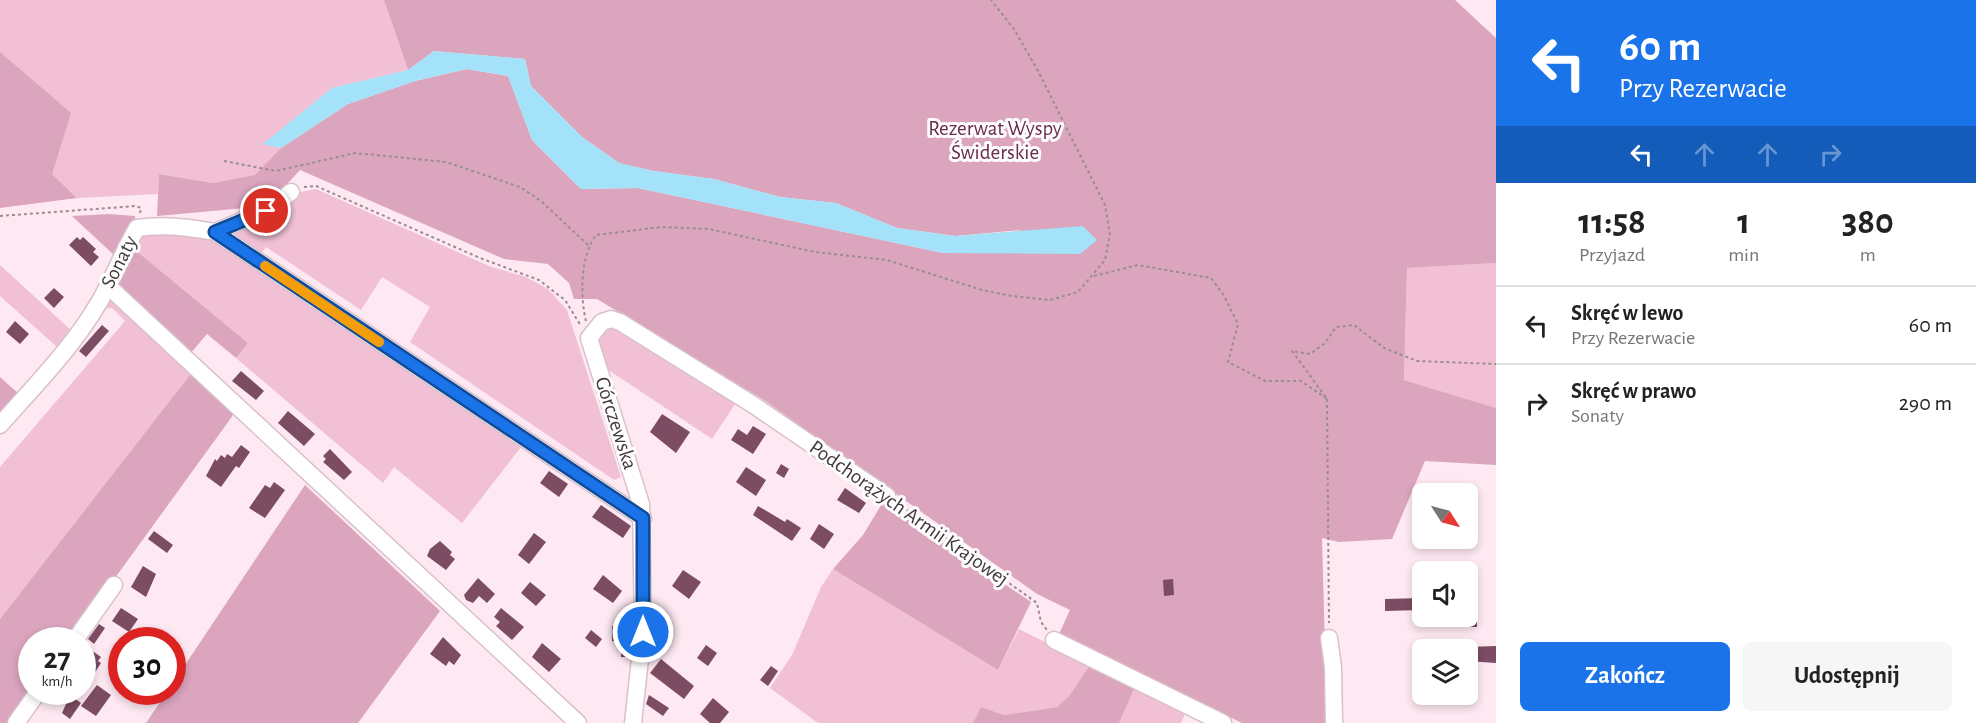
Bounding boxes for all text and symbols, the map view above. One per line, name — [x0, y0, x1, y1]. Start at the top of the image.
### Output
icon: left — [1520, 24, 1598, 102]
text: 60 m — [1619, 26, 1701, 68]
text: Przy Rezerwacie — [1619, 75, 1787, 102]
park label: Rezerwat Wyspy Świderskie — [928, 118, 1062, 163]
icon: left — [1625, 138, 1658, 171]
icon: ahead — [1688, 138, 1721, 171]
icon: ahead — [1751, 138, 1784, 171]
icon: right — [1814, 138, 1847, 171]
pin — [240, 185, 291, 236]
icon: arrive — [249, 194, 282, 227]
text: 11:58 — [1578, 204, 1646, 240]
text: 1 — [1737, 204, 1750, 240]
text: 380 — [1842, 204, 1894, 240]
street label: Sonaty — [97, 232, 141, 292]
text: Przyjazd — [1579, 245, 1645, 265]
text: min — [1728, 245, 1759, 265]
text: m — [1860, 245, 1876, 265]
text: Skręć w lewo — [1571, 302, 1683, 324]
icon: left — [1520, 309, 1553, 342]
text: 60 m — [1909, 314, 1952, 336]
text: Przy Rezerwacie — [1571, 328, 1695, 348]
street label: Górczewska — [591, 374, 641, 472]
text: Skręć w prawo — [1571, 380, 1696, 402]
icon: right — [1520, 387, 1553, 420]
text: 290 m — [1899, 392, 1952, 414]
text: Sonaty — [1571, 406, 1624, 426]
street label: Podchorążych Armii Krajowej — [806, 436, 1012, 590]
north arrow — [1412, 483, 1478, 549]
map controls — [1412, 483, 1478, 705]
button: sound — [1412, 561, 1478, 627]
position arrow — [611, 600, 675, 664]
speed limit sign: 30 — [108, 627, 186, 705]
button: layers — [1412, 639, 1478, 705]
button: Zakończ — [1520, 642, 1730, 711]
button: Udostępnij — [1742, 642, 1952, 711]
text: 27 — [43, 644, 71, 674]
text: km/h — [42, 674, 72, 689]

